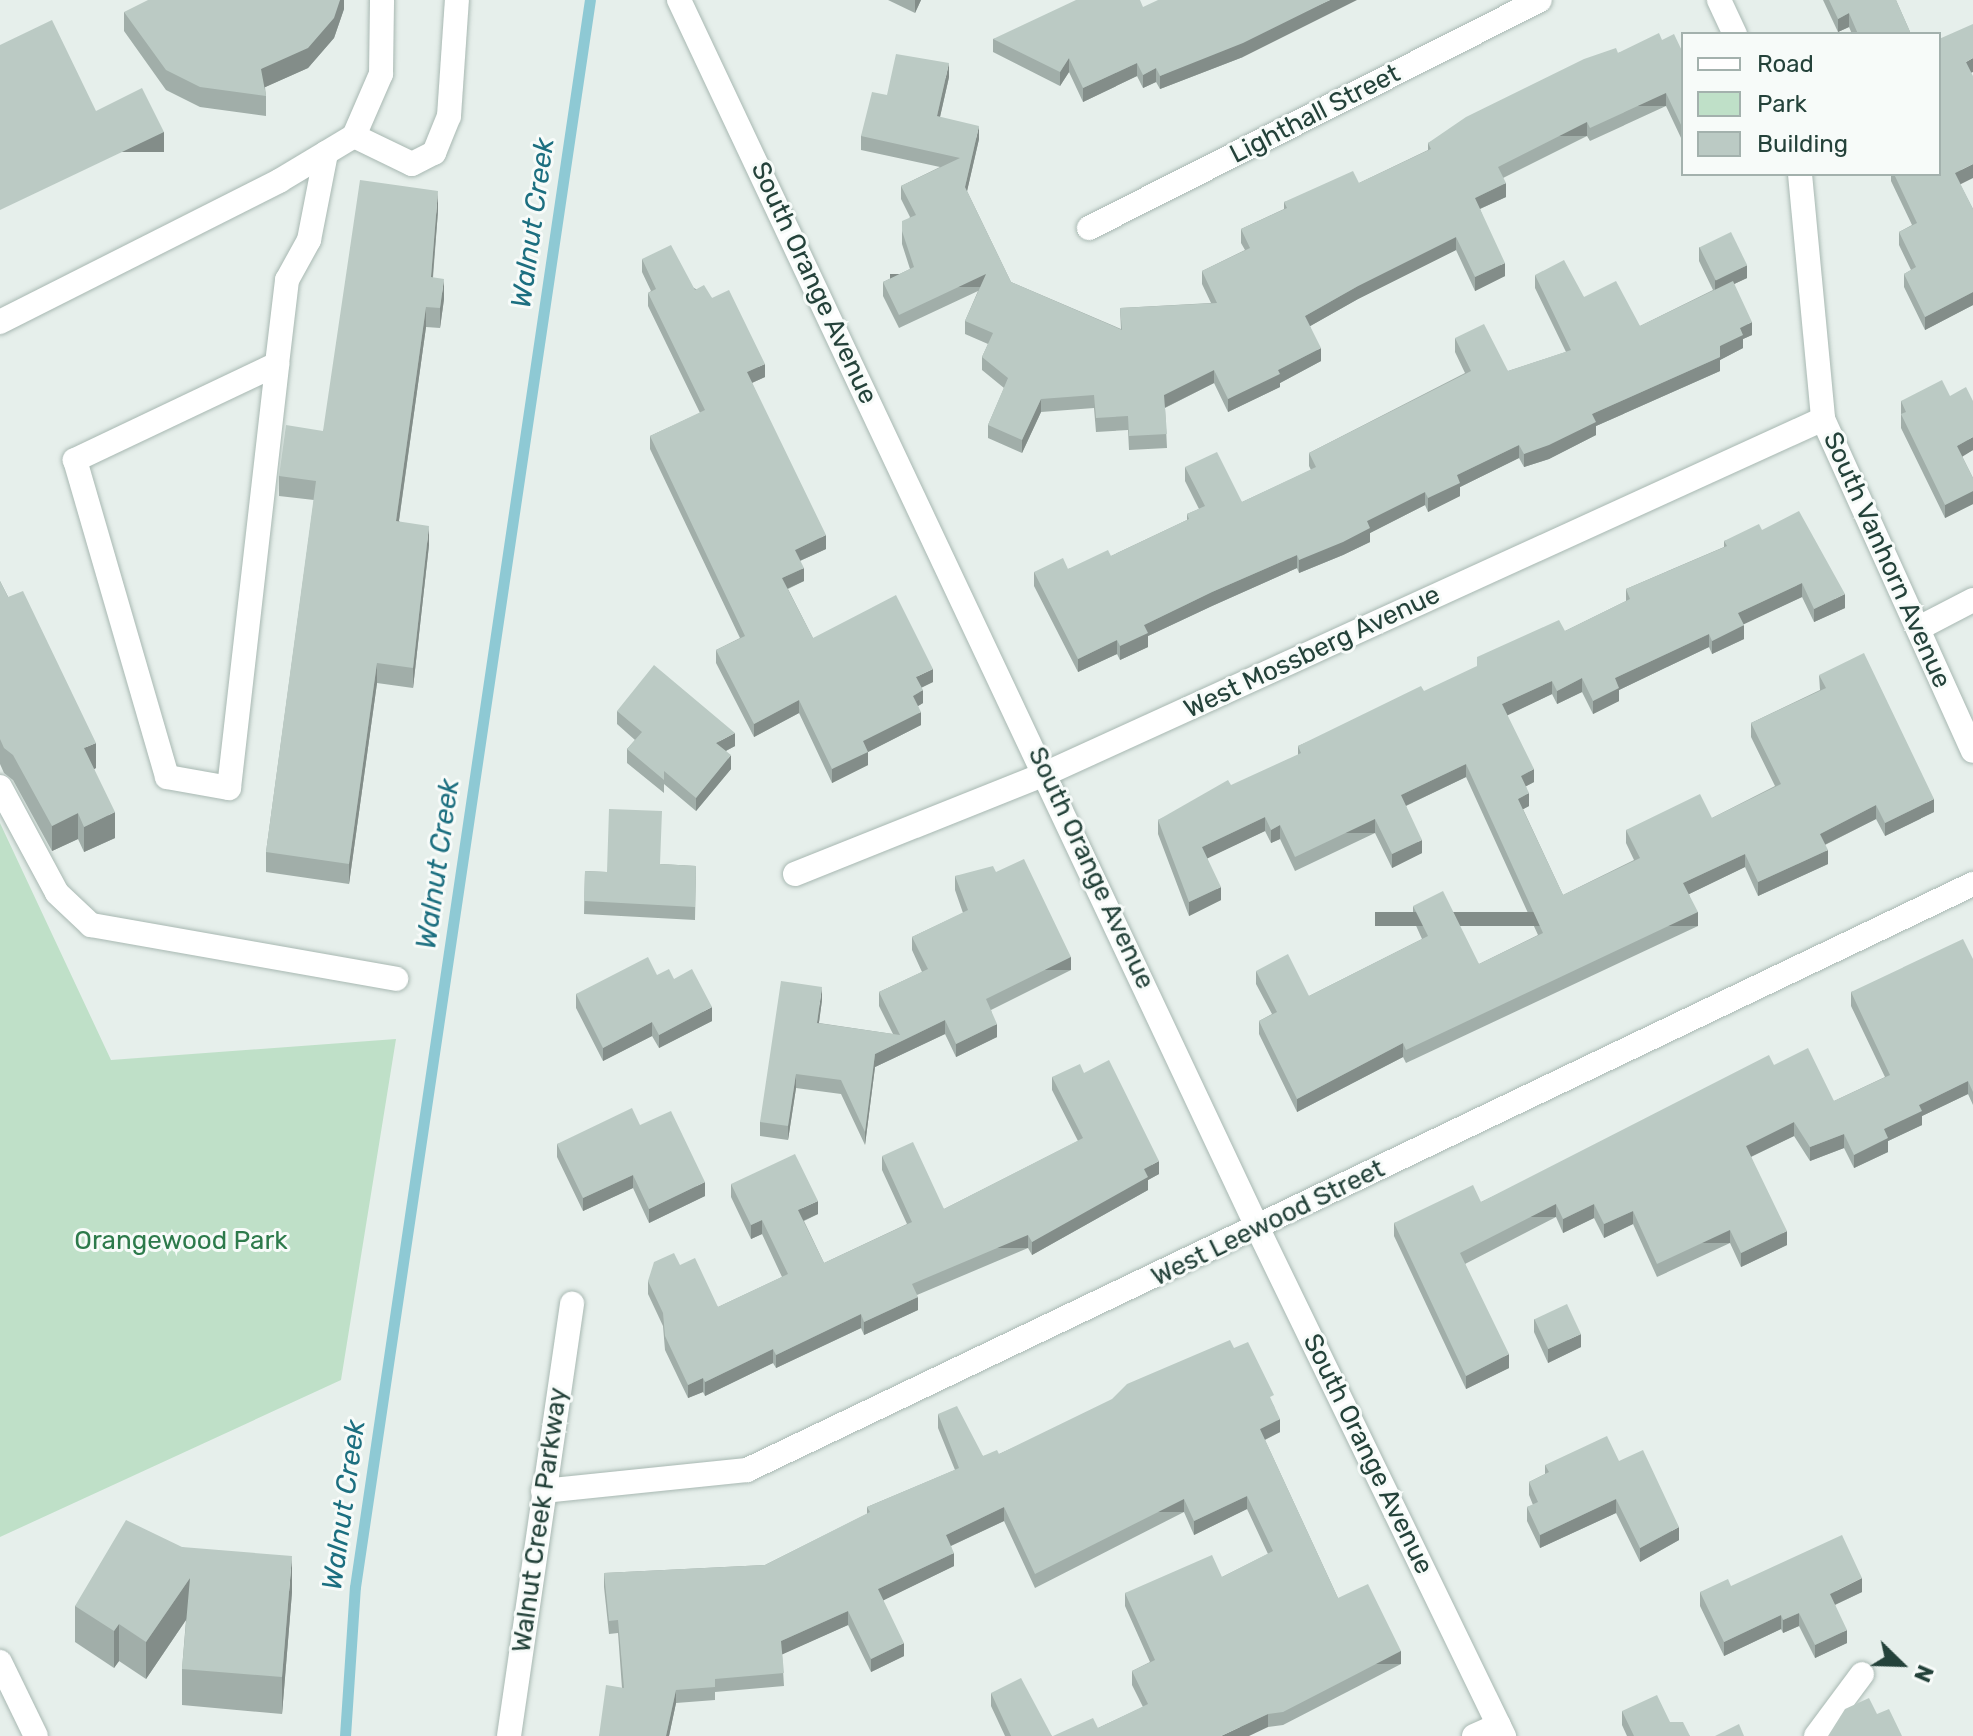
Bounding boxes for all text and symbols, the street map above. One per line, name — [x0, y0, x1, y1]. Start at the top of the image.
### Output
legend — [1681, 32, 1941, 176]
text: Road — [1757, 50, 1814, 78]
street label: Lighthall Street — [1225, 58, 1405, 170]
text: Park — [1757, 90, 1807, 118]
text: Building — [1757, 130, 1848, 158]
water label: Walnut Creek — [504, 136, 562, 310]
street label: South Orange Avenue — [744, 157, 884, 409]
street label: South Vanhorn Avenue — [1816, 426, 1958, 694]
street label: West Mossberg Avenue — [1179, 579, 1445, 725]
street label: South Orange Avenue — [1021, 742, 1161, 994]
water label: Walnut Creek — [409, 777, 467, 951]
street label: West Leewood Street — [1147, 1153, 1389, 1293]
park label: Orangewood Park — [74, 1225, 288, 1257]
street label: South Orange Avenue — [1296, 1329, 1440, 1579]
street label: Walnut Creek Parkway — [506, 1385, 574, 1655]
water label: Walnut Creek — [315, 1418, 373, 1592]
north arrow — [1861, 1624, 1941, 1704]
text: N — [1908, 1661, 1939, 1686]

